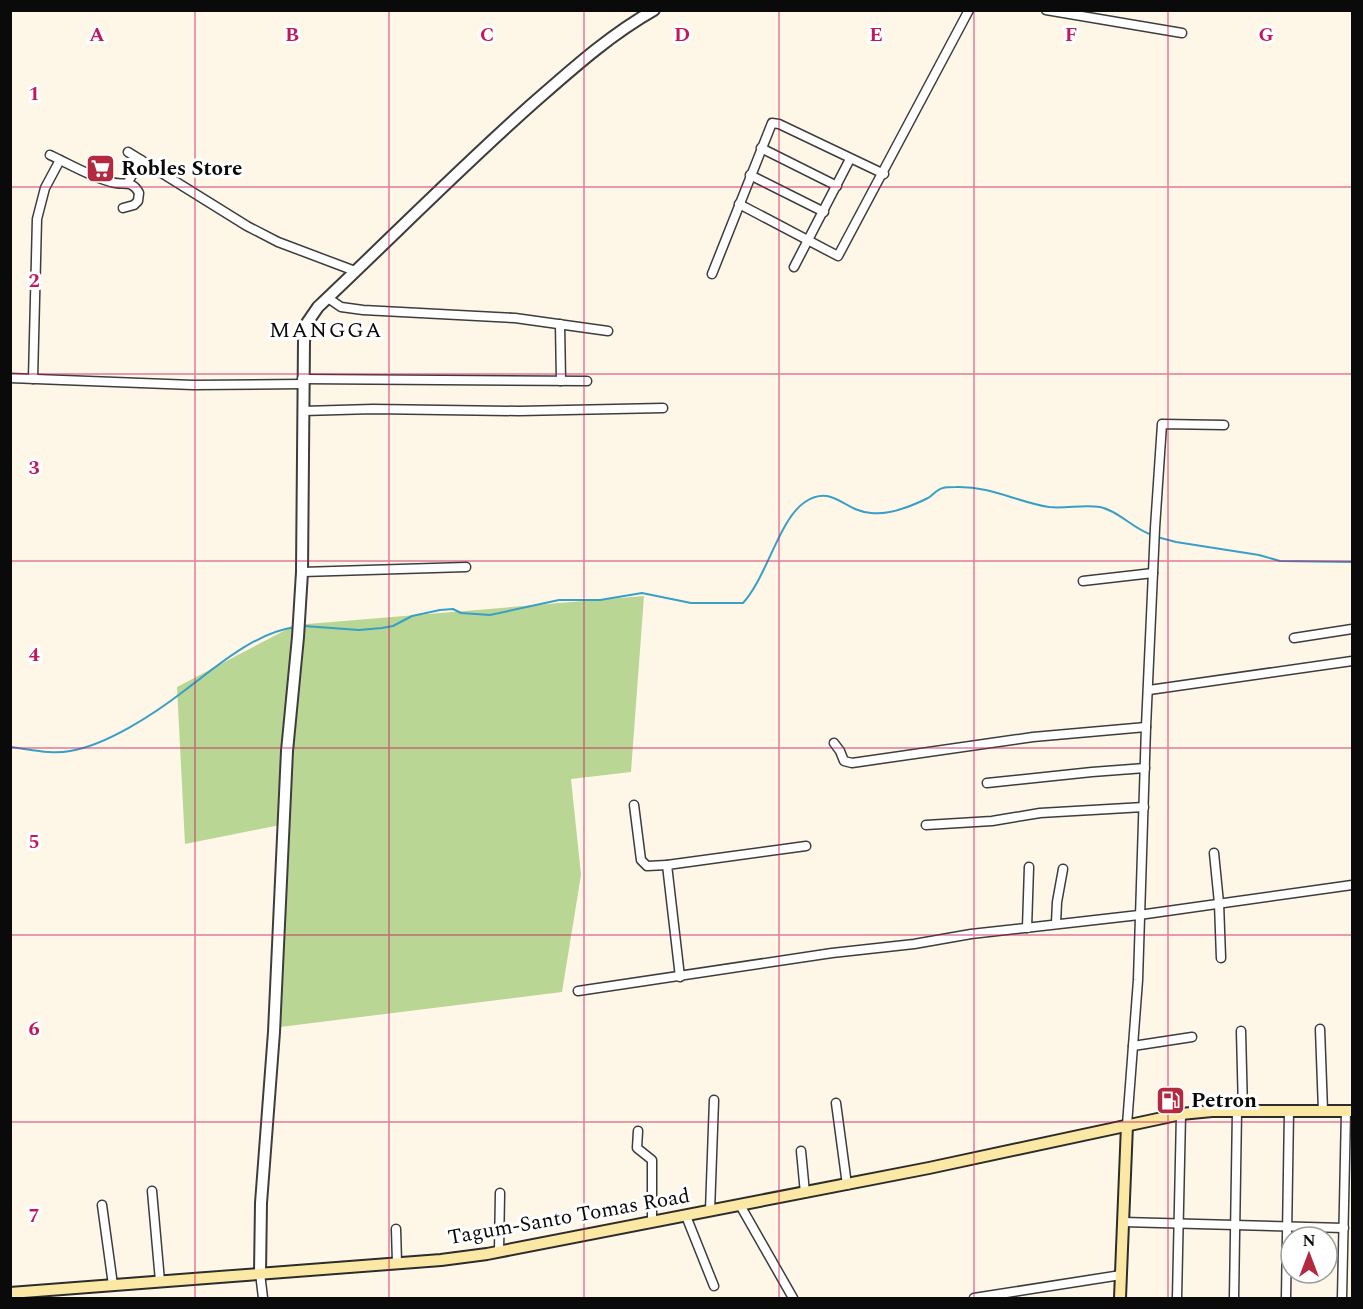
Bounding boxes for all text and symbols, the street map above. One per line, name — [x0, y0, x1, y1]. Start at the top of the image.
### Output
text: A — [89, 20, 105, 50]
text: B — [285, 20, 299, 50]
text: C — [480, 20, 494, 50]
text: D — [674, 20, 690, 50]
text: E — [869, 20, 883, 50]
text: F — [1065, 20, 1077, 50]
text: G — [1258, 20, 1274, 50]
text: 1 — [28, 79, 40, 109]
supermarket icon: Robles Store — [84, 153, 116, 185]
place label: Robles Store — [121, 153, 242, 185]
text: 2 — [28, 266, 40, 296]
district label: MANGGA — [269, 314, 383, 347]
text: 3 — [28, 453, 40, 483]
text: 4 — [28, 640, 40, 670]
text: 5 — [28, 827, 40, 857]
text: 6 — [28, 1014, 40, 1044]
fuel station icon: Petron — [1154, 1085, 1186, 1117]
place label: Petron — [1191, 1085, 1257, 1117]
street label: Tagum-Santo Tomas Road — [446, 1180, 692, 1254]
text: 7 — [28, 1201, 40, 1231]
north arrow — [1279, 1225, 1339, 1285]
text: N — [1302, 1229, 1316, 1253]

